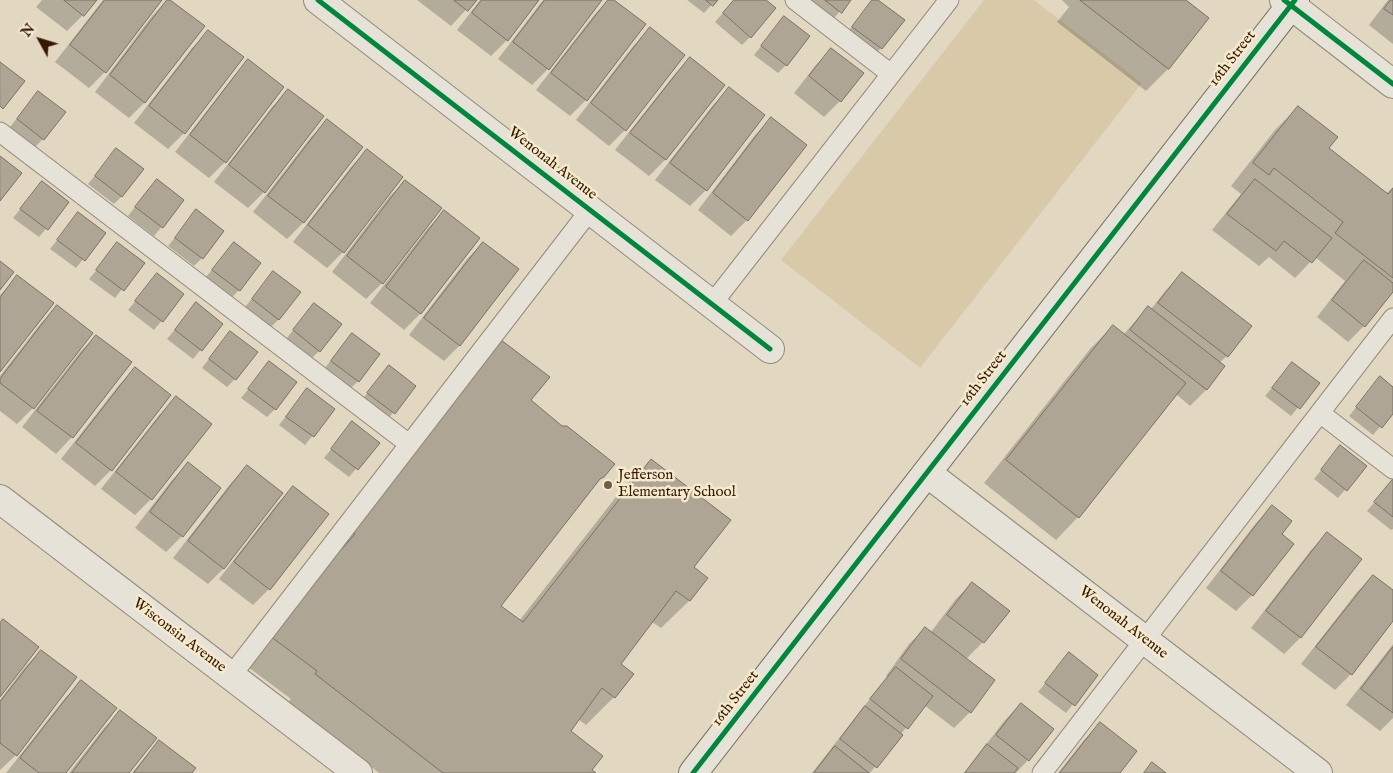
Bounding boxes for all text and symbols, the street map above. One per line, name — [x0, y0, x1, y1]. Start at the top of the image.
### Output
north arrow — [15, 15, 65, 65]
text: N — [18, 20, 39, 41]
street label: 16th Street — [1206, 28, 1260, 90]
street label: Wenonah Avenue — [504, 124, 600, 204]
street label: 16th Street — [957, 348, 1011, 410]
place label: Jefferson Elementary School — [618, 467, 736, 502]
marker: Jefferson Elementary School — [602, 479, 614, 491]
street label: Wenonah Avenue — [1075, 583, 1171, 663]
street label: Wisconsin Avenue — [129, 595, 229, 677]
street label: 16th Street — [709, 668, 763, 730]

